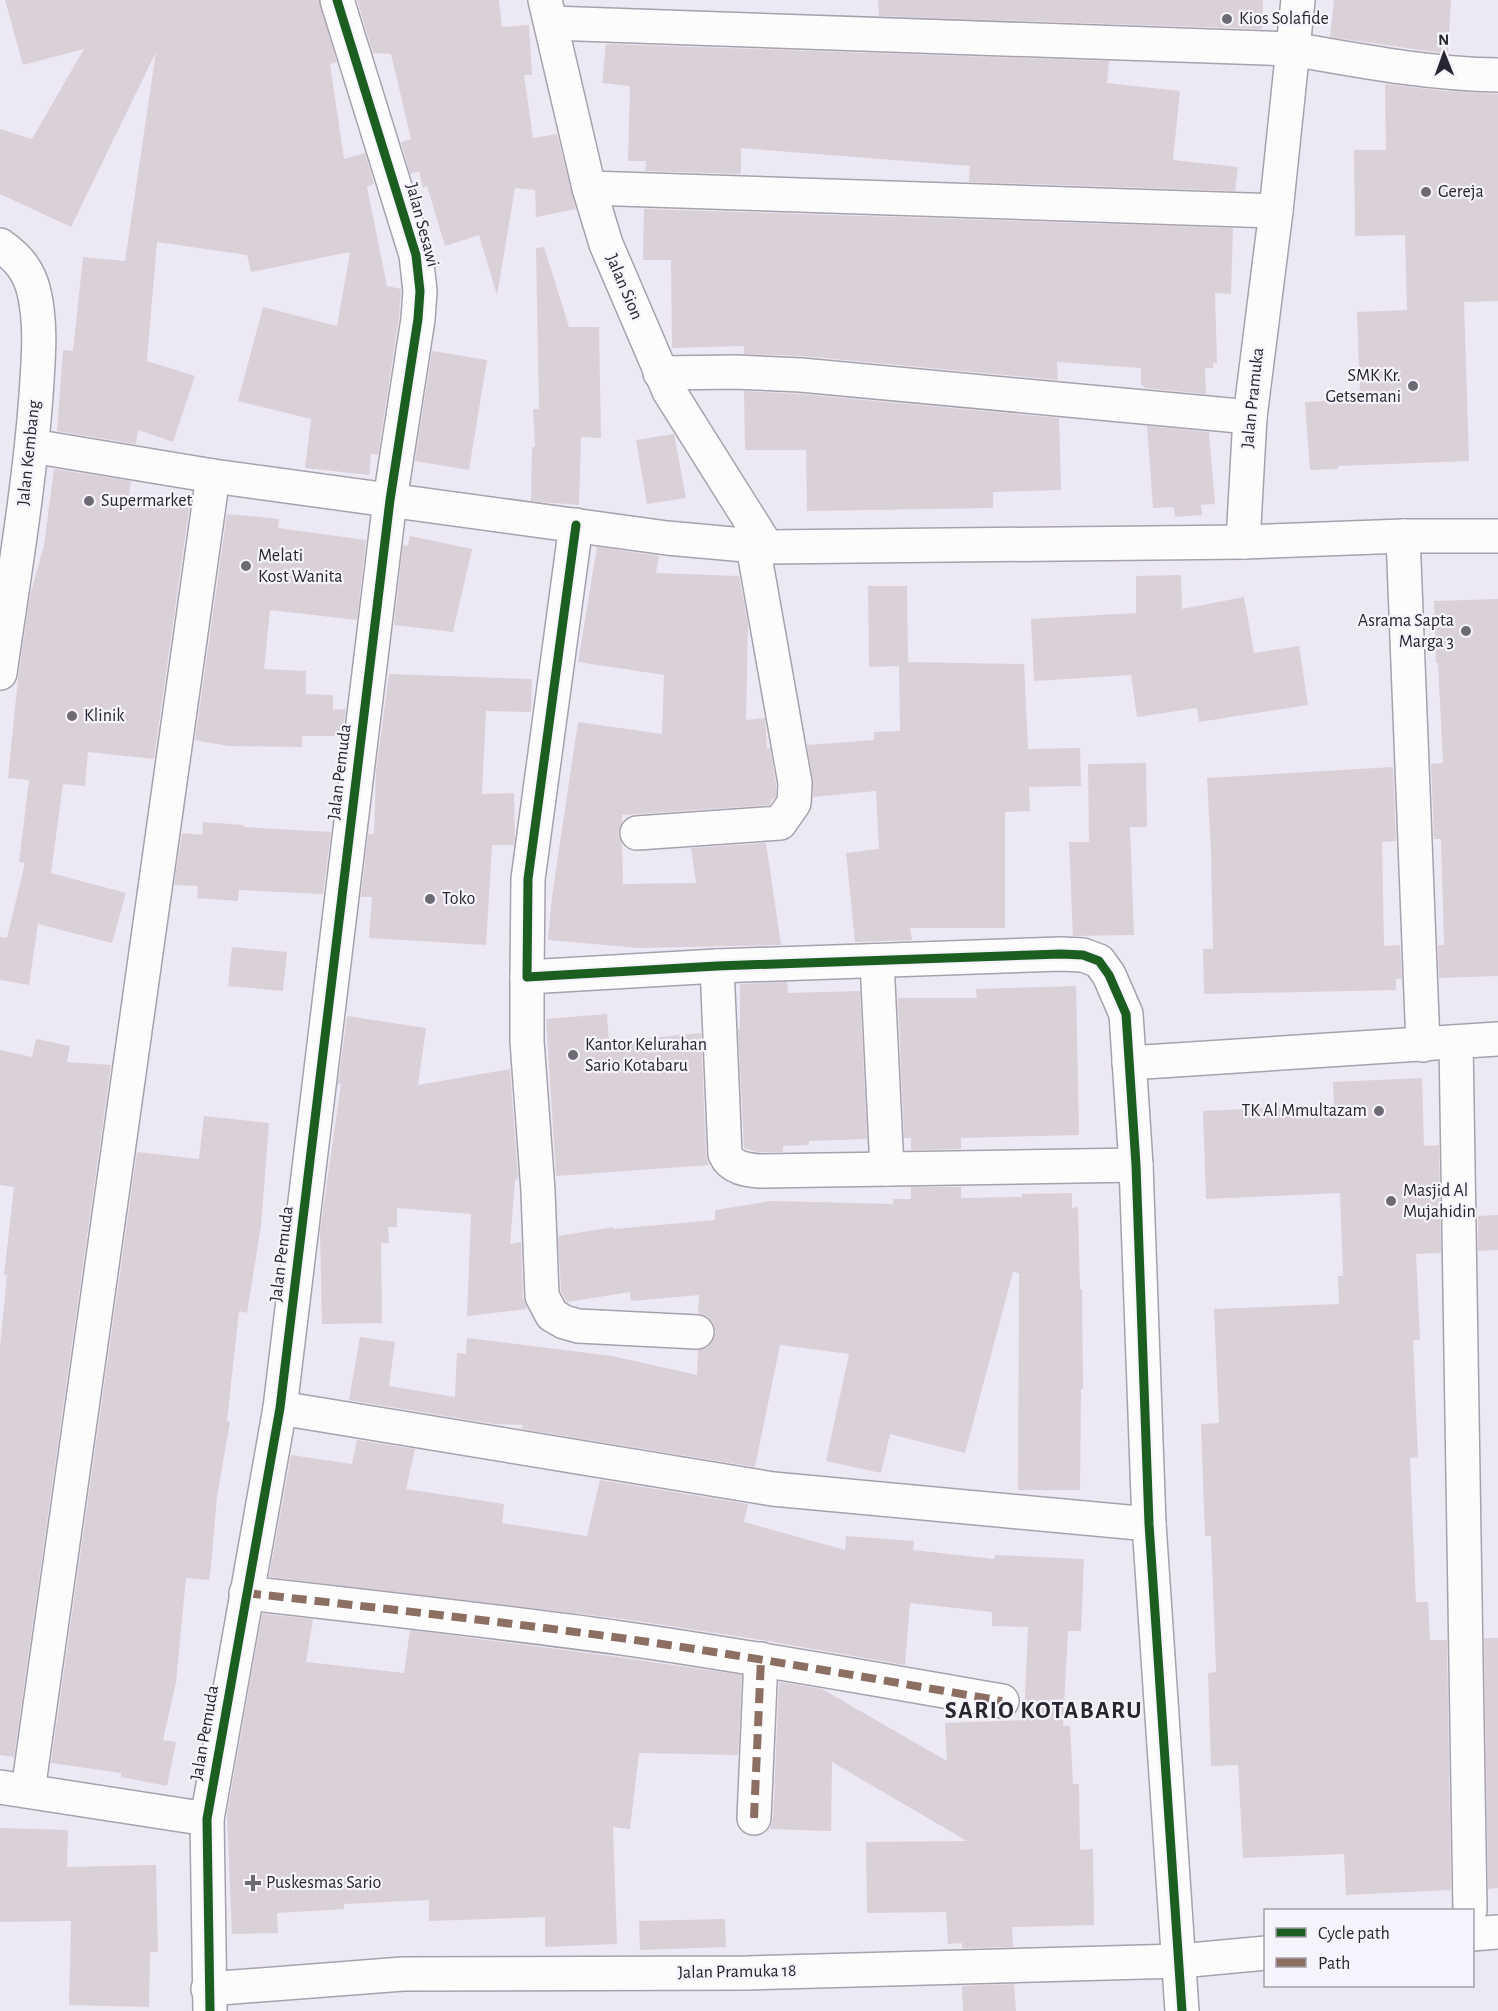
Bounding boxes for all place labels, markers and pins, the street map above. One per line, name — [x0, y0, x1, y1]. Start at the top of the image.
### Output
place label: Kios Solafide — [1239, 10, 1329, 28]
marker: Kios Solafide — [1220, 12, 1234, 26]
place label: Gereja — [1438, 183, 1484, 201]
marker: Gereja — [1419, 185, 1433, 199]
place label: SMK Kr. Getsemani — [1325, 367, 1401, 406]
marker: SMK Kr. Getsemani — [1406, 379, 1420, 393]
place label: Supermarket — [101, 492, 193, 510]
marker: Supermarket — [82, 494, 96, 508]
place label: Melati Kost Wanita — [258, 547, 343, 586]
marker: Melati Kost Wanita — [239, 559, 253, 573]
place label: Asrama Sapta Marga 3 — [1358, 612, 1454, 651]
marker: Asrama Sapta Marga 3 — [1459, 624, 1473, 638]
place label: Klinik — [84, 707, 125, 725]
marker: Klinik — [65, 709, 79, 723]
place label: Toko — [442, 890, 475, 908]
marker: Toko — [423, 892, 437, 906]
place label: Kantor Kelurahan Sario Kotabaru — [585, 1036, 707, 1075]
marker: Kantor Kelurahan Sario Kotabaru — [566, 1048, 580, 1062]
place label: TK Al Mmultazam — [1241, 1102, 1367, 1120]
marker: TK Al Mmultazam — [1372, 1104, 1386, 1118]
place label: Masjid Al Mujahidin — [1403, 1182, 1476, 1221]
marker: Masjid Al Mujahidin — [1384, 1194, 1398, 1208]
marker: Puskesmas Sario — [244, 1874, 262, 1892]
place label: Puskesmas Sario — [266, 1874, 382, 1892]

